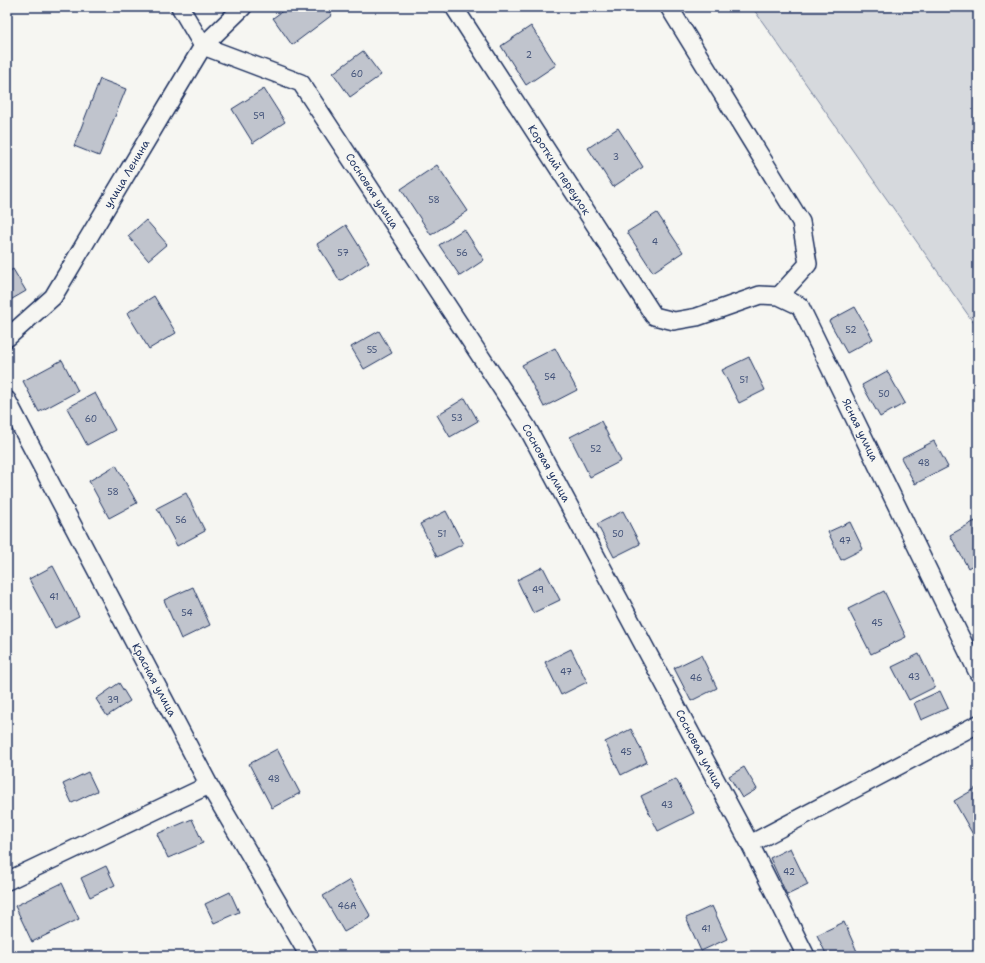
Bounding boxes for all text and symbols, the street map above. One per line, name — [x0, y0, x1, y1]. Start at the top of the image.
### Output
house number: 2 — [526, 49, 532, 61]
house number: 60 — [351, 68, 363, 80]
house number: 59 — [253, 110, 265, 122]
street label: Короткий переулок — [524, 122, 594, 218]
street label: улица Ленина — [101, 137, 153, 211]
street label: Сосновая улица — [342, 150, 402, 232]
house number: 3 — [613, 151, 619, 163]
house number: 58 — [428, 194, 440, 206]
house number: 4 — [652, 236, 658, 248]
house number: 57 — [337, 247, 349, 259]
house number: 56 — [456, 247, 468, 259]
house number: 52 — [845, 324, 857, 336]
house number: 55 — [367, 344, 377, 356]
house number: 54 — [544, 371, 556, 383]
house number: 51 — [740, 374, 748, 386]
house number: 50 — [878, 388, 890, 400]
street label: Ясная улица — [838, 396, 882, 464]
house number: 53 — [451, 412, 463, 424]
house number: 60 — [85, 413, 97, 425]
street label: Сосновая улица — [518, 421, 574, 505]
house number: 52 — [590, 443, 602, 455]
house number: 48 — [918, 457, 930, 469]
house number: 58 — [107, 486, 119, 498]
house number: 56 — [175, 514, 187, 526]
house number: 51 — [438, 528, 446, 540]
house number: 50 — [612, 528, 624, 540]
house number: 47 — [839, 535, 851, 547]
house number: 49 — [532, 584, 544, 596]
house number: 41 — [49, 591, 59, 603]
house number: 54 — [181, 607, 193, 619]
house number: 45 — [871, 617, 883, 629]
street label: Красная улица — [128, 641, 180, 720]
house number: 47 — [560, 666, 572, 678]
house number: 43 — [908, 671, 920, 683]
house number: 46 — [690, 672, 702, 684]
house number: 39 — [107, 694, 119, 706]
street label: Сосновая улица — [672, 707, 726, 791]
house number: 45 — [620, 746, 632, 758]
house number: 48 — [268, 773, 280, 785]
house number: 43 — [661, 799, 673, 811]
house number: 42 — [783, 866, 795, 878]
house number: 46А — [338, 900, 357, 912]
house number: 41 — [701, 923, 711, 935]

